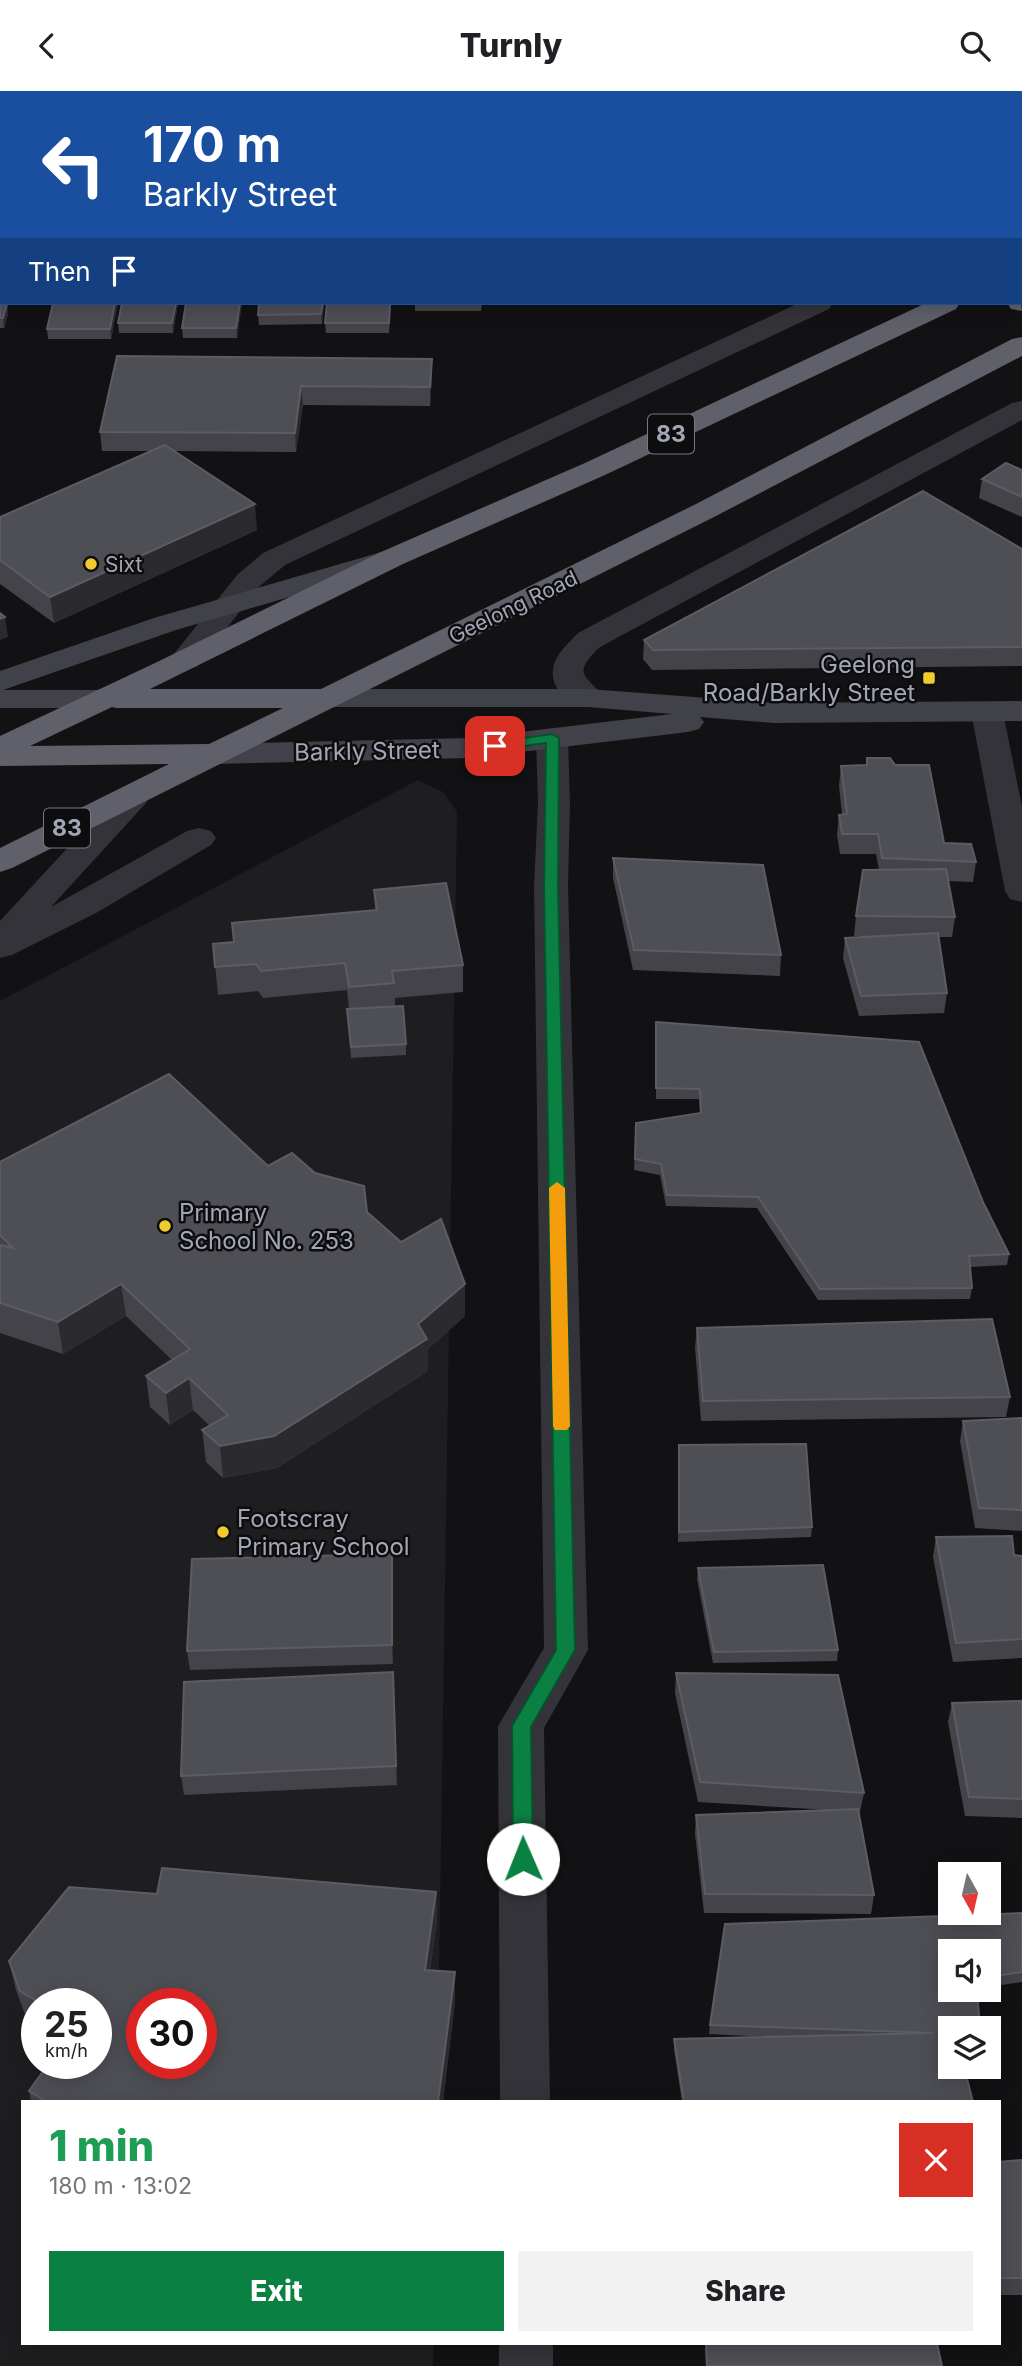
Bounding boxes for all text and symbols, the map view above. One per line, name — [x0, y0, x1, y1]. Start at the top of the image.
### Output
text: Turnly — [460, 26, 562, 65]
icon: back — [28, 27, 66, 65]
icon: search — [956, 27, 994, 65]
text: 170 m — [143, 115, 281, 174]
icon: left — [28, 119, 119, 210]
text: Barkly Street — [143, 175, 337, 214]
icon: arrive — [105, 252, 143, 290]
text: Then — [28, 256, 91, 287]
road number: 83 — [648, 415, 694, 453]
place label: Sixt — [105, 552, 142, 577]
marker: Sixt — [83, 556, 99, 572]
street label: Geelong Road — [445, 565, 581, 649]
place label: Geelong Road/Barkly Street — [703, 650, 915, 707]
marker: Geelong Road/Barkly Street — [921, 670, 937, 686]
pin — [465, 716, 525, 776]
icon: arrive — [476, 727, 514, 765]
street label: Barkly Street — [294, 735, 440, 767]
road number: 83 — [44, 809, 90, 848]
place label: Primary School No. 253 — [179, 1198, 354, 1255]
marker: Primary School No. 253 — [157, 1218, 173, 1234]
place label: Footscray Primary School — [237, 1504, 410, 1561]
marker: Footscray Primary School — [215, 1524, 231, 1540]
position arrow — [486, 1822, 560, 1896]
north arrow — [938, 1862, 1001, 1925]
map controls — [938, 1862, 1001, 2079]
button: sound — [938, 1939, 1001, 2002]
speed limit sign: 30 — [126, 1988, 217, 2079]
text: 25 — [44, 2003, 89, 2045]
button: layers — [938, 2016, 1001, 2079]
text: km/h — [45, 2040, 88, 2061]
text: 1 min — [49, 2120, 154, 2171]
button: close — [899, 2123, 973, 2197]
text: 180 m · 13:02 — [49, 2172, 192, 2200]
button: Exit — [49, 2251, 504, 2331]
button: Share — [518, 2251, 973, 2331]

